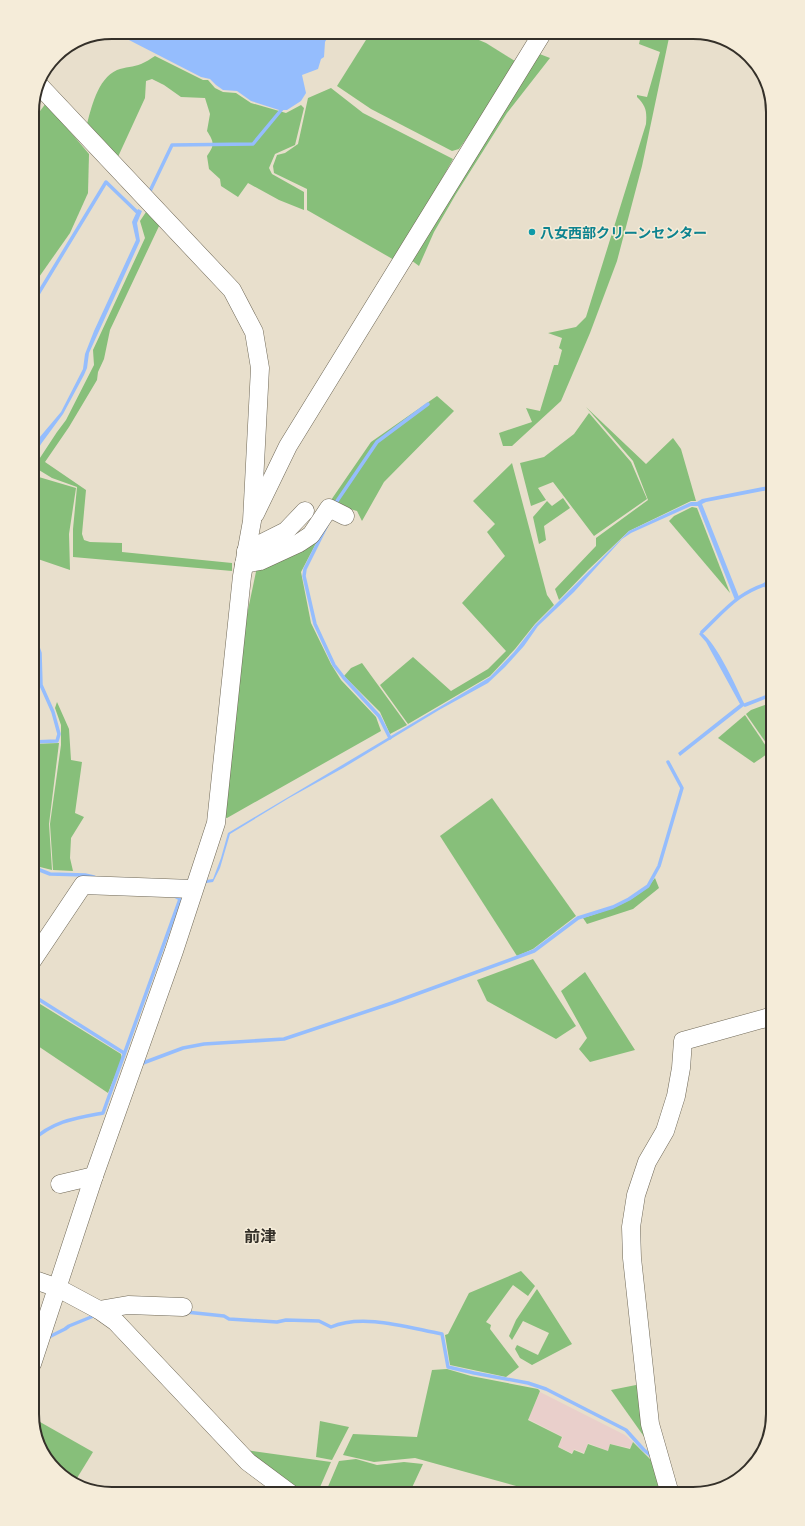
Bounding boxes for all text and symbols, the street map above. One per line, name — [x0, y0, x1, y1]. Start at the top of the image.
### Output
place label: 八女西部クリーンセンター — [540, 224, 707, 241]
marker: 八女西部クリーンセンター — [527, 227, 537, 237]
district label: 前津 — [244, 1226, 276, 1245]

